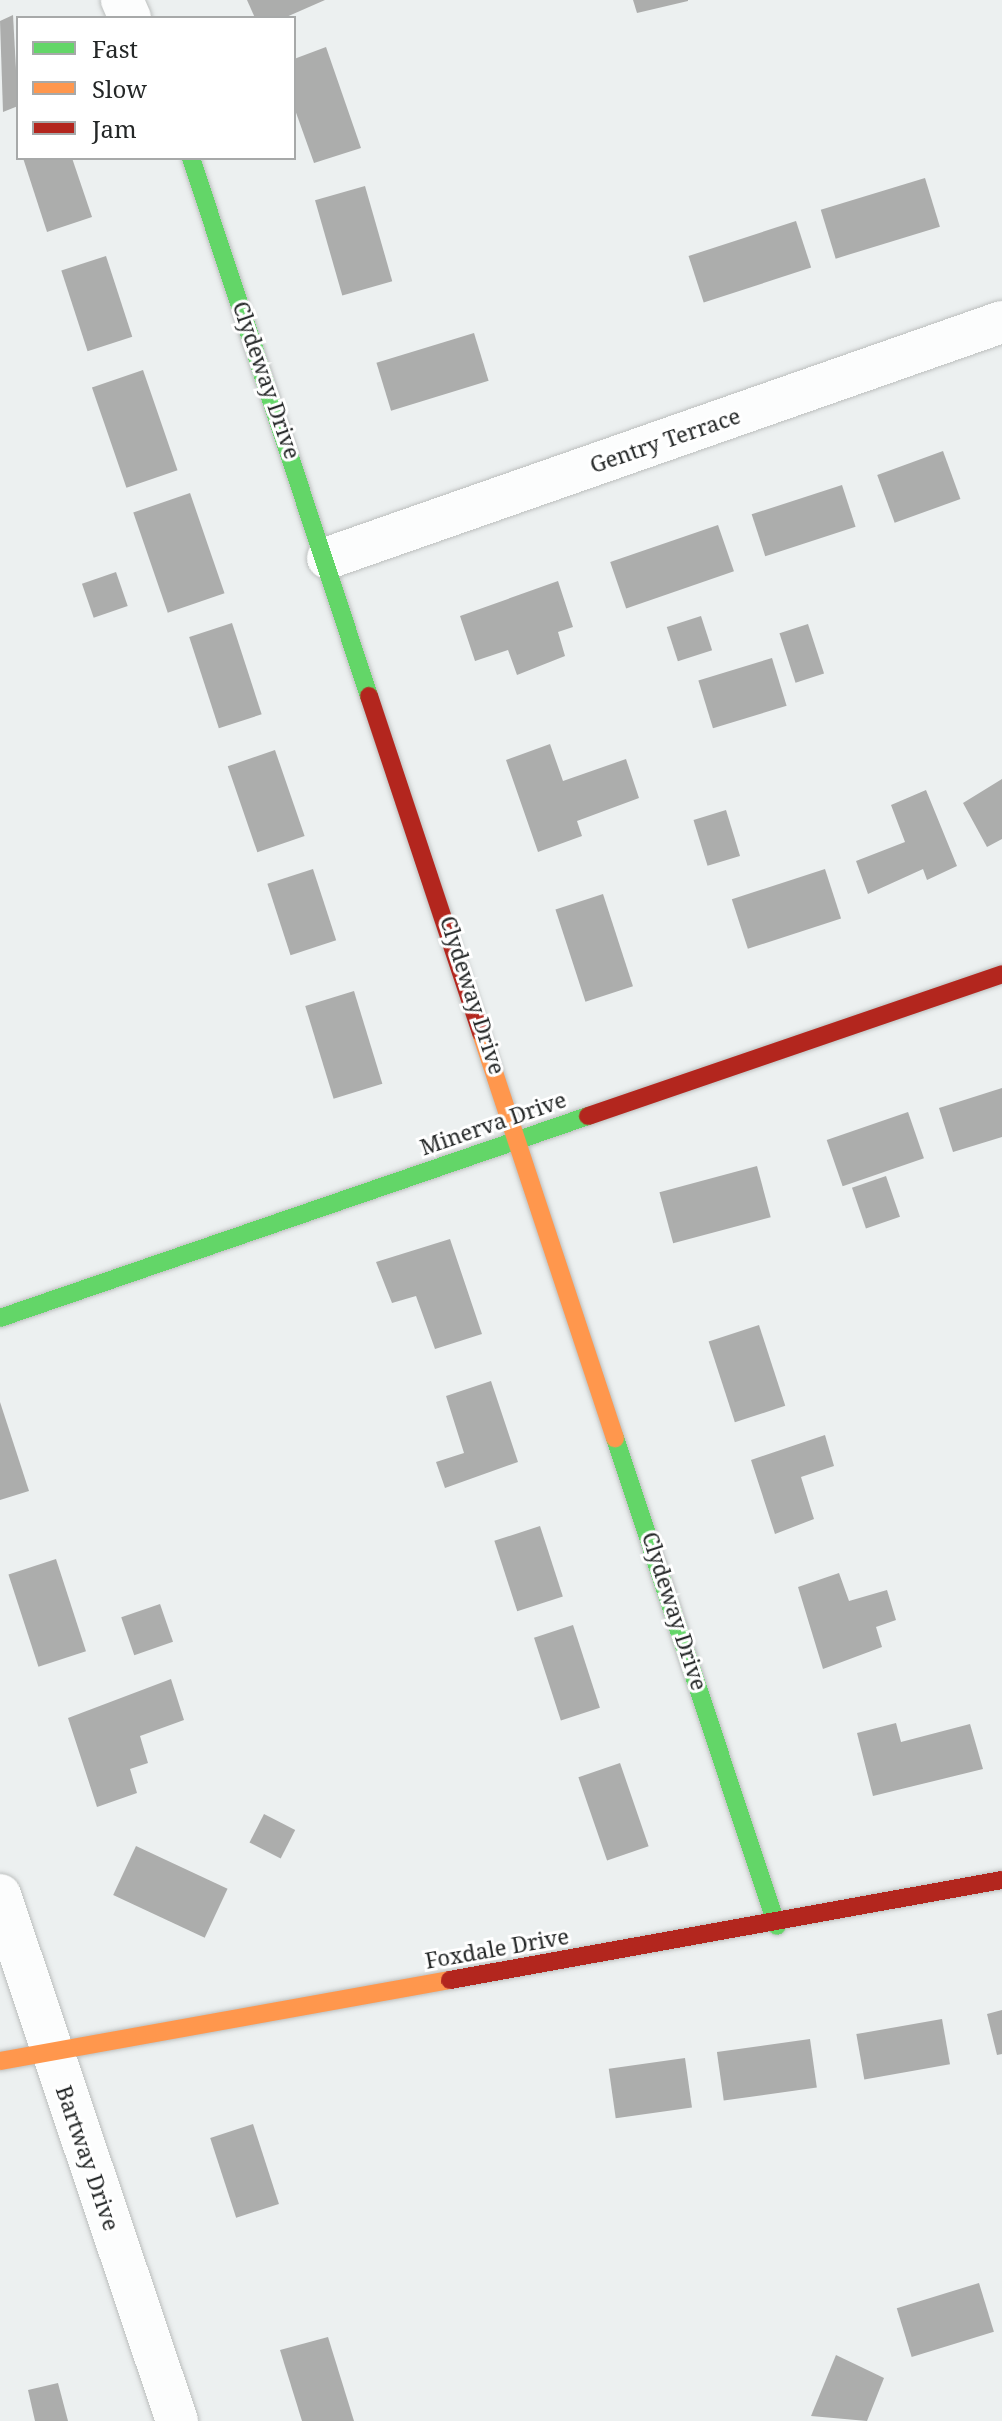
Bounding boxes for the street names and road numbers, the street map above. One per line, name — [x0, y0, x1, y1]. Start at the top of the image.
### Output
street label: Clydeway Drive — [228, 298, 306, 462]
street label: Gentry Terrace — [586, 402, 744, 478]
street label: Clydeway Drive — [435, 912, 511, 1078]
street label: Minerva Drive — [416, 1086, 570, 1160]
street label: Clydeway Drive — [637, 1528, 713, 1694]
street label: Foxdale Drive — [423, 1922, 571, 1974]
street label: Bartway Drive — [51, 2082, 125, 2234]

